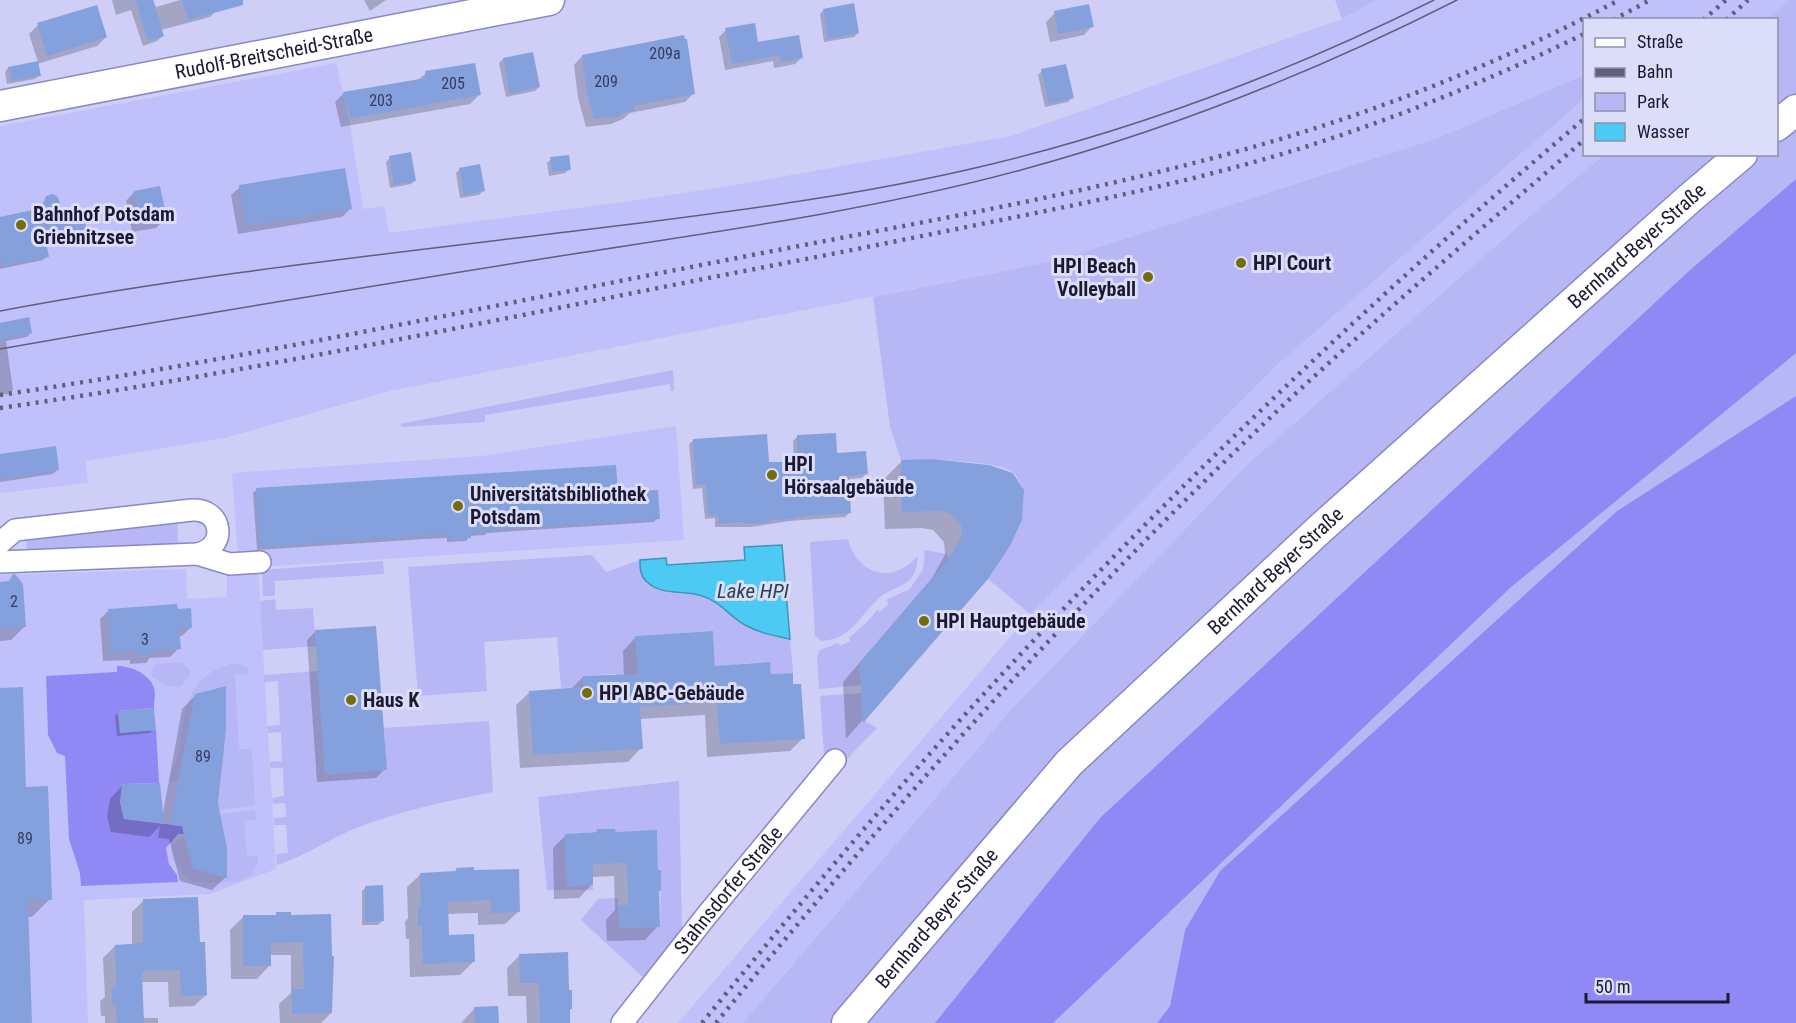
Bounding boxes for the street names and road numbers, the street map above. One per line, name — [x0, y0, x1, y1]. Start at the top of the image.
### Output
street label: Rudolf-Breitscheid-Straße — [173, 22, 375, 84]
street label: Bernhard-Beyer-Straße — [1563, 178, 1711, 313]
street label: Bernhard-Beyer-Straße — [1203, 502, 1348, 640]
street label: Stahnsdorfer Straße — [669, 821, 787, 959]
street label: Bernhard-Beyer-Straße — [870, 843, 1003, 993]

